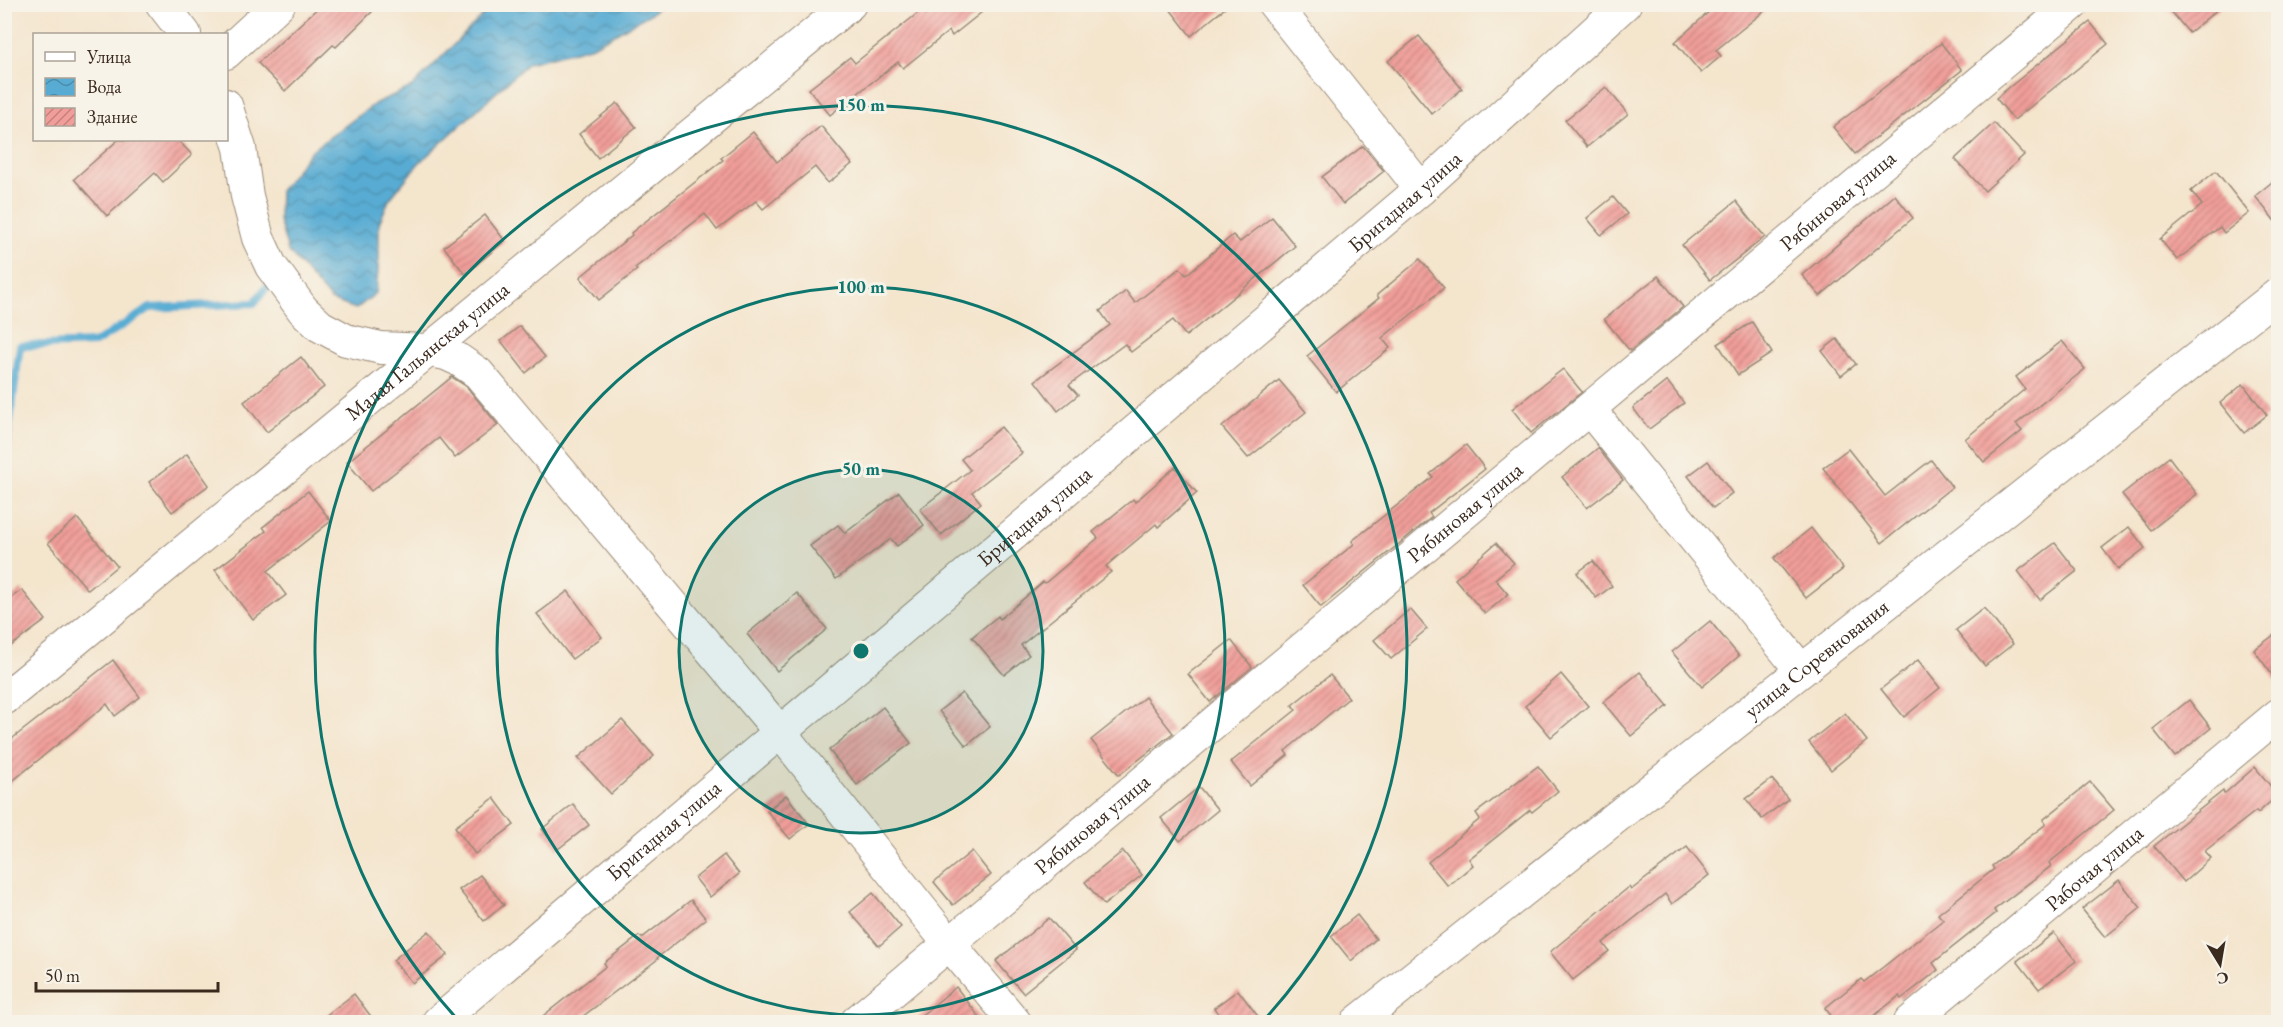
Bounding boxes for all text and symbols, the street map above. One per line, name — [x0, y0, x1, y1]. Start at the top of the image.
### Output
legend — [33, 33, 228, 141]
text: Улица — [86, 45, 132, 68]
text: Вода — [87, 75, 122, 98]
text: 150 m — [837, 93, 885, 116]
text: Здание — [87, 105, 137, 128]
street label: Бригадная улица — [1342, 144, 1468, 258]
street label: Рябиновая улица — [1774, 144, 1901, 257]
street label: Малая Гальянская улица — [340, 275, 515, 426]
text: 100 m — [837, 275, 885, 298]
street label: Рябиновая улица — [1401, 456, 1529, 568]
text: 50 m — [842, 457, 880, 480]
street label: Бригадная улица — [971, 460, 1098, 572]
street label: улица Соревнования — [1739, 593, 1894, 724]
centre of rings — [851, 641, 871, 661]
street label: Рябиновая улица — [1028, 767, 1156, 880]
street label: Бригадная улица — [601, 774, 727, 886]
street label: Рабочая улица — [2039, 819, 2149, 917]
north arrow — [2190, 934, 2250, 994]
scale bar — [36, 955, 218, 993]
text: 50 m — [45, 964, 80, 987]
text: С — [2215, 967, 2230, 990]

